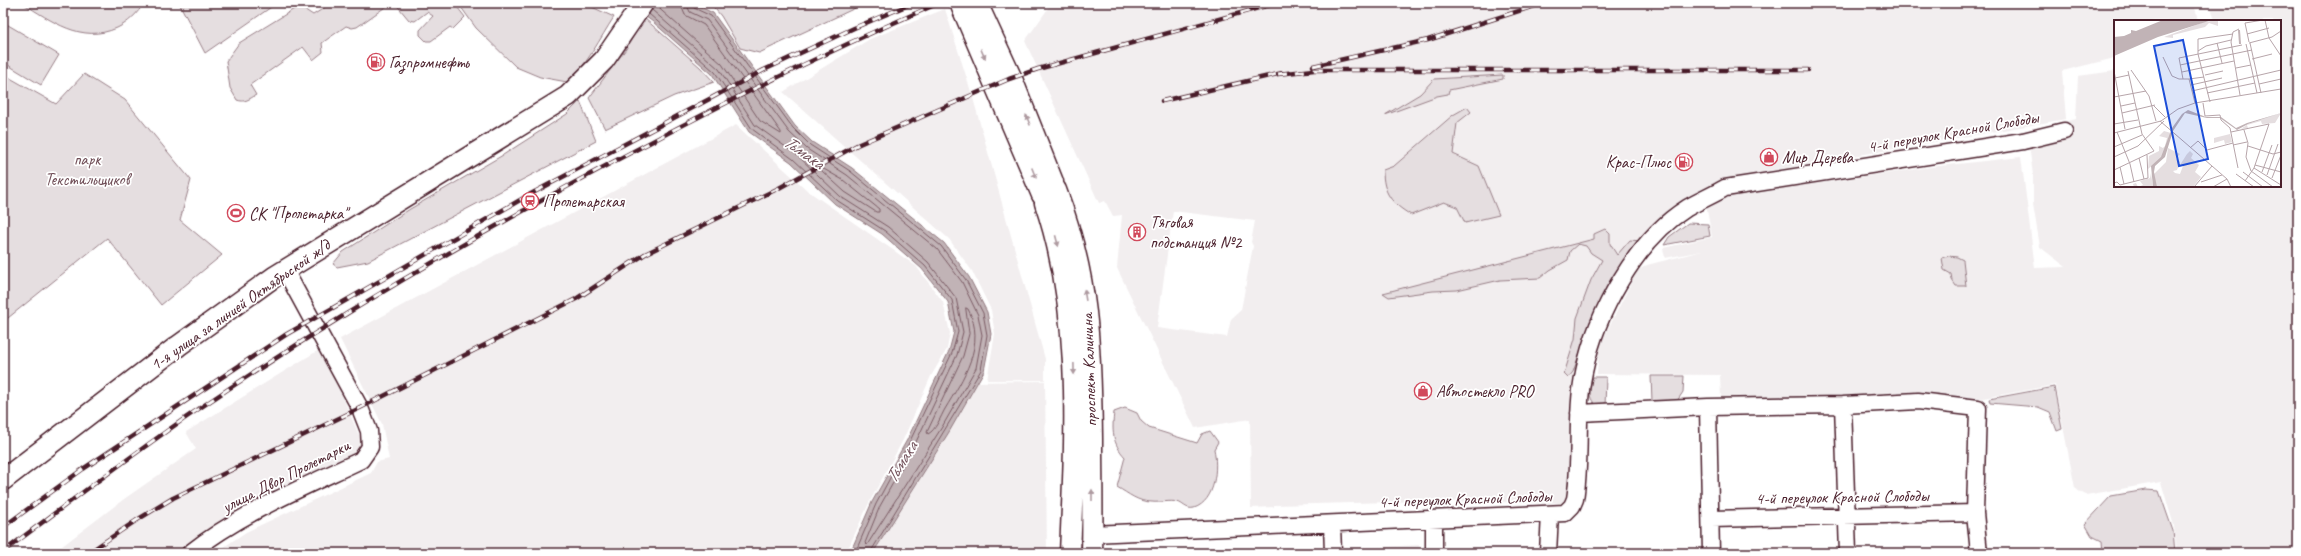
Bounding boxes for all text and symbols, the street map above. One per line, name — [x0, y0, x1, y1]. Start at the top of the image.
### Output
inset map — [2114, 20, 2281, 187]
one-way arrow — [980, 48, 986, 59]
fuel station icon: Газпромнефть — [366, 52, 386, 72]
place label: Газпромнефть — [389, 52, 470, 74]
street label: 4-й переулок Красной Слободы — [1866, 106, 2042, 157]
one-way arrow — [1024, 113, 1030, 125]
water label: Тьмака — [780, 130, 830, 175]
shop icon: Мир Дерева — [1759, 147, 1779, 167]
place label: Мир Дерева — [1782, 147, 1855, 168]
park label: парк Текстильщиков — [45, 149, 132, 190]
place label: Крас-Плюс — [1606, 152, 1672, 173]
fuel station icon: Крас-Плюс — [1674, 152, 1694, 172]
one-way arrow — [1031, 168, 1037, 180]
station icon: Пролетарская — [520, 191, 540, 211]
place label: Пролетарская — [543, 191, 625, 212]
sports icon: СК "Пролетарка" — [226, 203, 246, 223]
place label: СК "Пролетарка" — [249, 203, 351, 224]
place label: Тяговая подстанция №2 — [1150, 212, 1243, 253]
building icon: Тяговая подстанция №2 — [1127, 222, 1147, 242]
street label: 1-я улица за линией Октябрьской ж/д — [146, 234, 336, 375]
one-way arrow — [1054, 234, 1060, 247]
one-way arrow — [1082, 289, 1088, 301]
street label: проспект Калинина — [1076, 311, 1101, 427]
one-way arrow — [1071, 363, 1077, 376]
shop icon: Автостекло PRO — [1413, 381, 1433, 401]
place label: Автостекло PRO — [1436, 381, 1536, 402]
street label: улица Двор Пролетарки — [218, 434, 355, 518]
water label: Тьмака — [880, 436, 923, 487]
street label: 4-й переулок Красной Слободы — [1378, 485, 1554, 513]
street label: 4-й переулок Красной Слободы — [1755, 485, 1931, 509]
one-way arrow — [1089, 488, 1095, 501]

